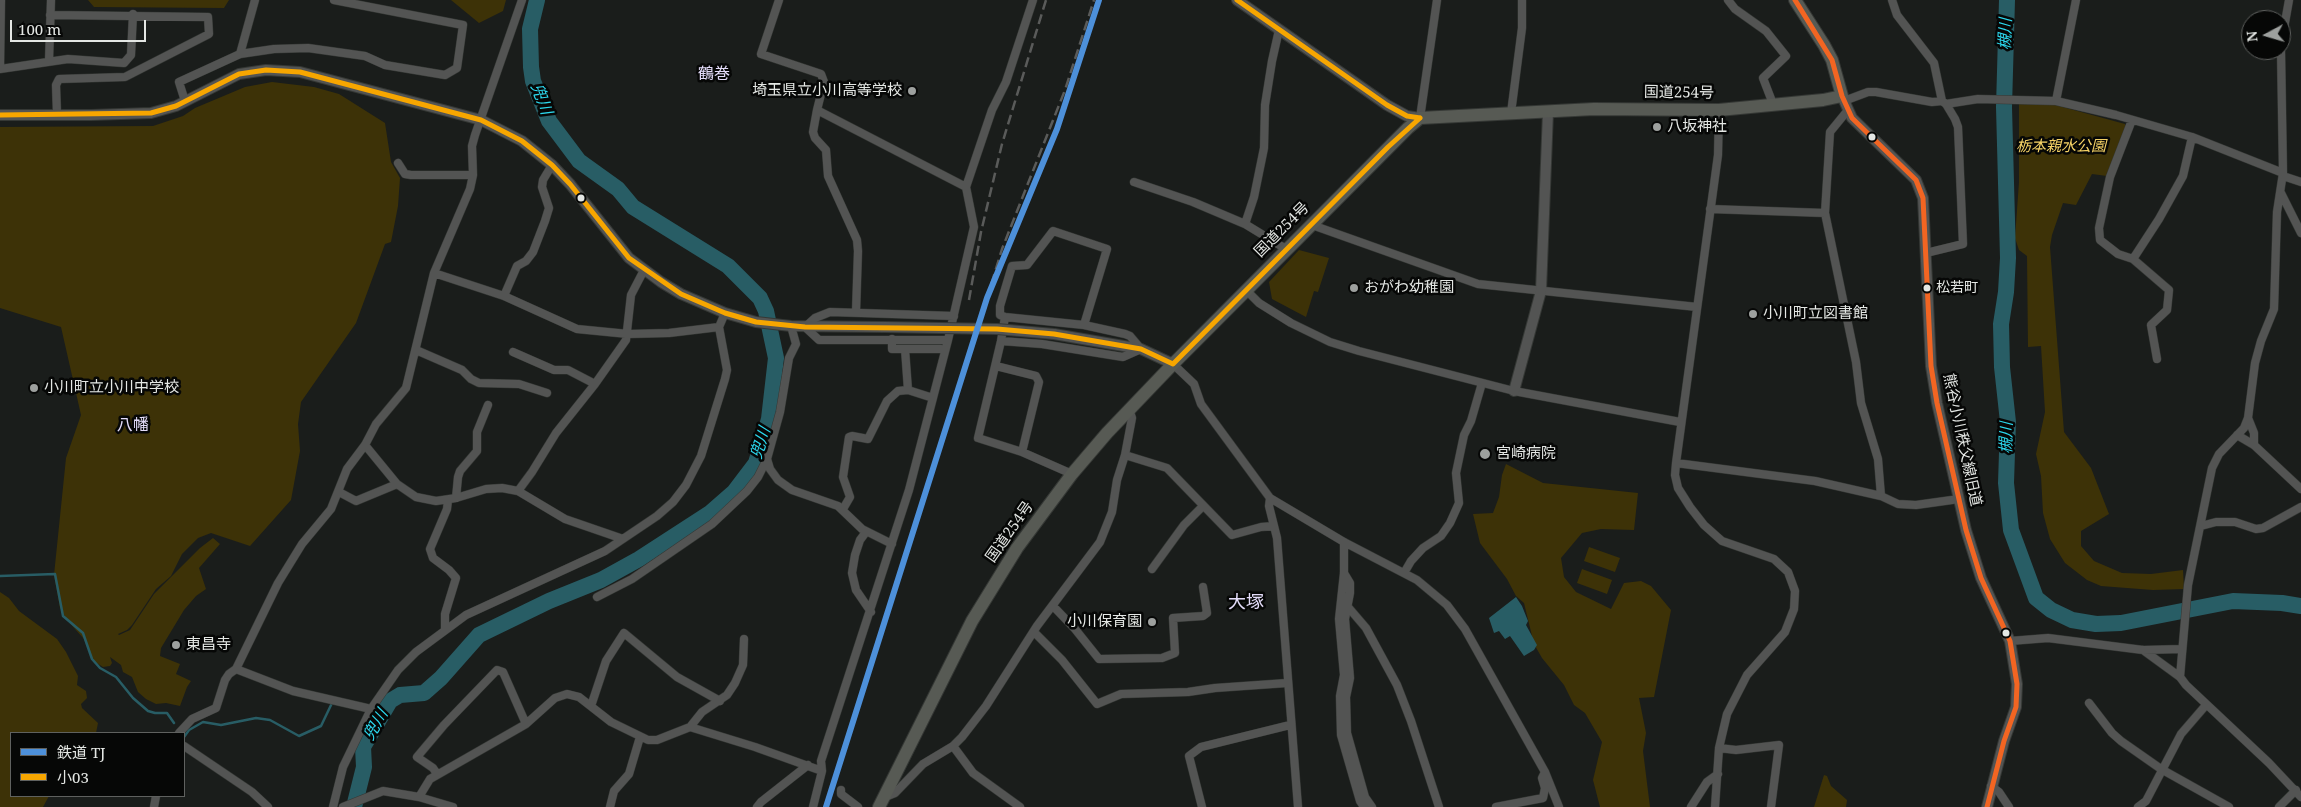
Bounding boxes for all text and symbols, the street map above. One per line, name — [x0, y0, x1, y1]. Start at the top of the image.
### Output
scale bar — [12, 10, 149, 42]
north arrow — [2241, 10, 2291, 60]
water label: 槻川 — [1996, 18, 2016, 50]
text: 100 m — [18, 19, 61, 39]
text: N — [2242, 30, 2262, 43]
district label: 鶴巻 — [698, 64, 730, 84]
water label: 兜川 — [526, 81, 556, 117]
place label: 埼玉県立小川高等学校 — [752, 82, 902, 100]
street label: 国道254号 — [1644, 83, 1714, 103]
marker: 埼玉県立小川高等学校 — [906, 85, 918, 97]
place label: 八坂神社 — [1667, 118, 1727, 136]
marker: 八坂神社 — [1651, 121, 1663, 133]
unlabelled marker — [1867, 132, 1877, 142]
park label: 栃本親水公園 — [2016, 138, 2106, 156]
unlabelled marker — [576, 193, 586, 203]
street label: 国道254号 — [1251, 199, 1313, 261]
place label: おがわ幼稚園 — [1364, 279, 1454, 297]
place label: 松若町 — [1936, 280, 1978, 296]
marker: おがわ幼稚園 — [1348, 282, 1360, 294]
marker: 松若町 — [1922, 283, 1932, 293]
place label: 小川町立図書館 — [1763, 305, 1868, 323]
marker: 小川町立図書館 — [1747, 308, 1759, 320]
street label: 熊谷小川秩父線旧道 — [1939, 372, 1985, 508]
place label: 小川町立小川中学校 — [44, 379, 179, 397]
marker: 小川町立小川中学校 — [28, 382, 40, 394]
district label: 八幡 — [117, 415, 149, 435]
water label: 槻川 — [1997, 422, 2017, 454]
water label: 兜川 — [747, 425, 775, 461]
place label: 宮崎病院 — [1496, 445, 1556, 463]
marker: 宮崎病院 — [1478, 447, 1492, 461]
street label: 国道254号 — [983, 498, 1037, 566]
district label: 大塚 — [1228, 592, 1264, 614]
place label: 小川保育園 — [1067, 613, 1142, 631]
marker: 小川保育園 — [1146, 616, 1158, 628]
unlabelled marker — [2001, 628, 2011, 638]
place label: 東昌寺 — [186, 636, 231, 654]
marker: 東昌寺 — [170, 639, 182, 651]
water label: 兜川 — [360, 706, 392, 744]
legend — [10, 732, 185, 797]
text: 鉄道 TJ — [57, 742, 105, 762]
text: 小03 — [57, 767, 89, 787]

